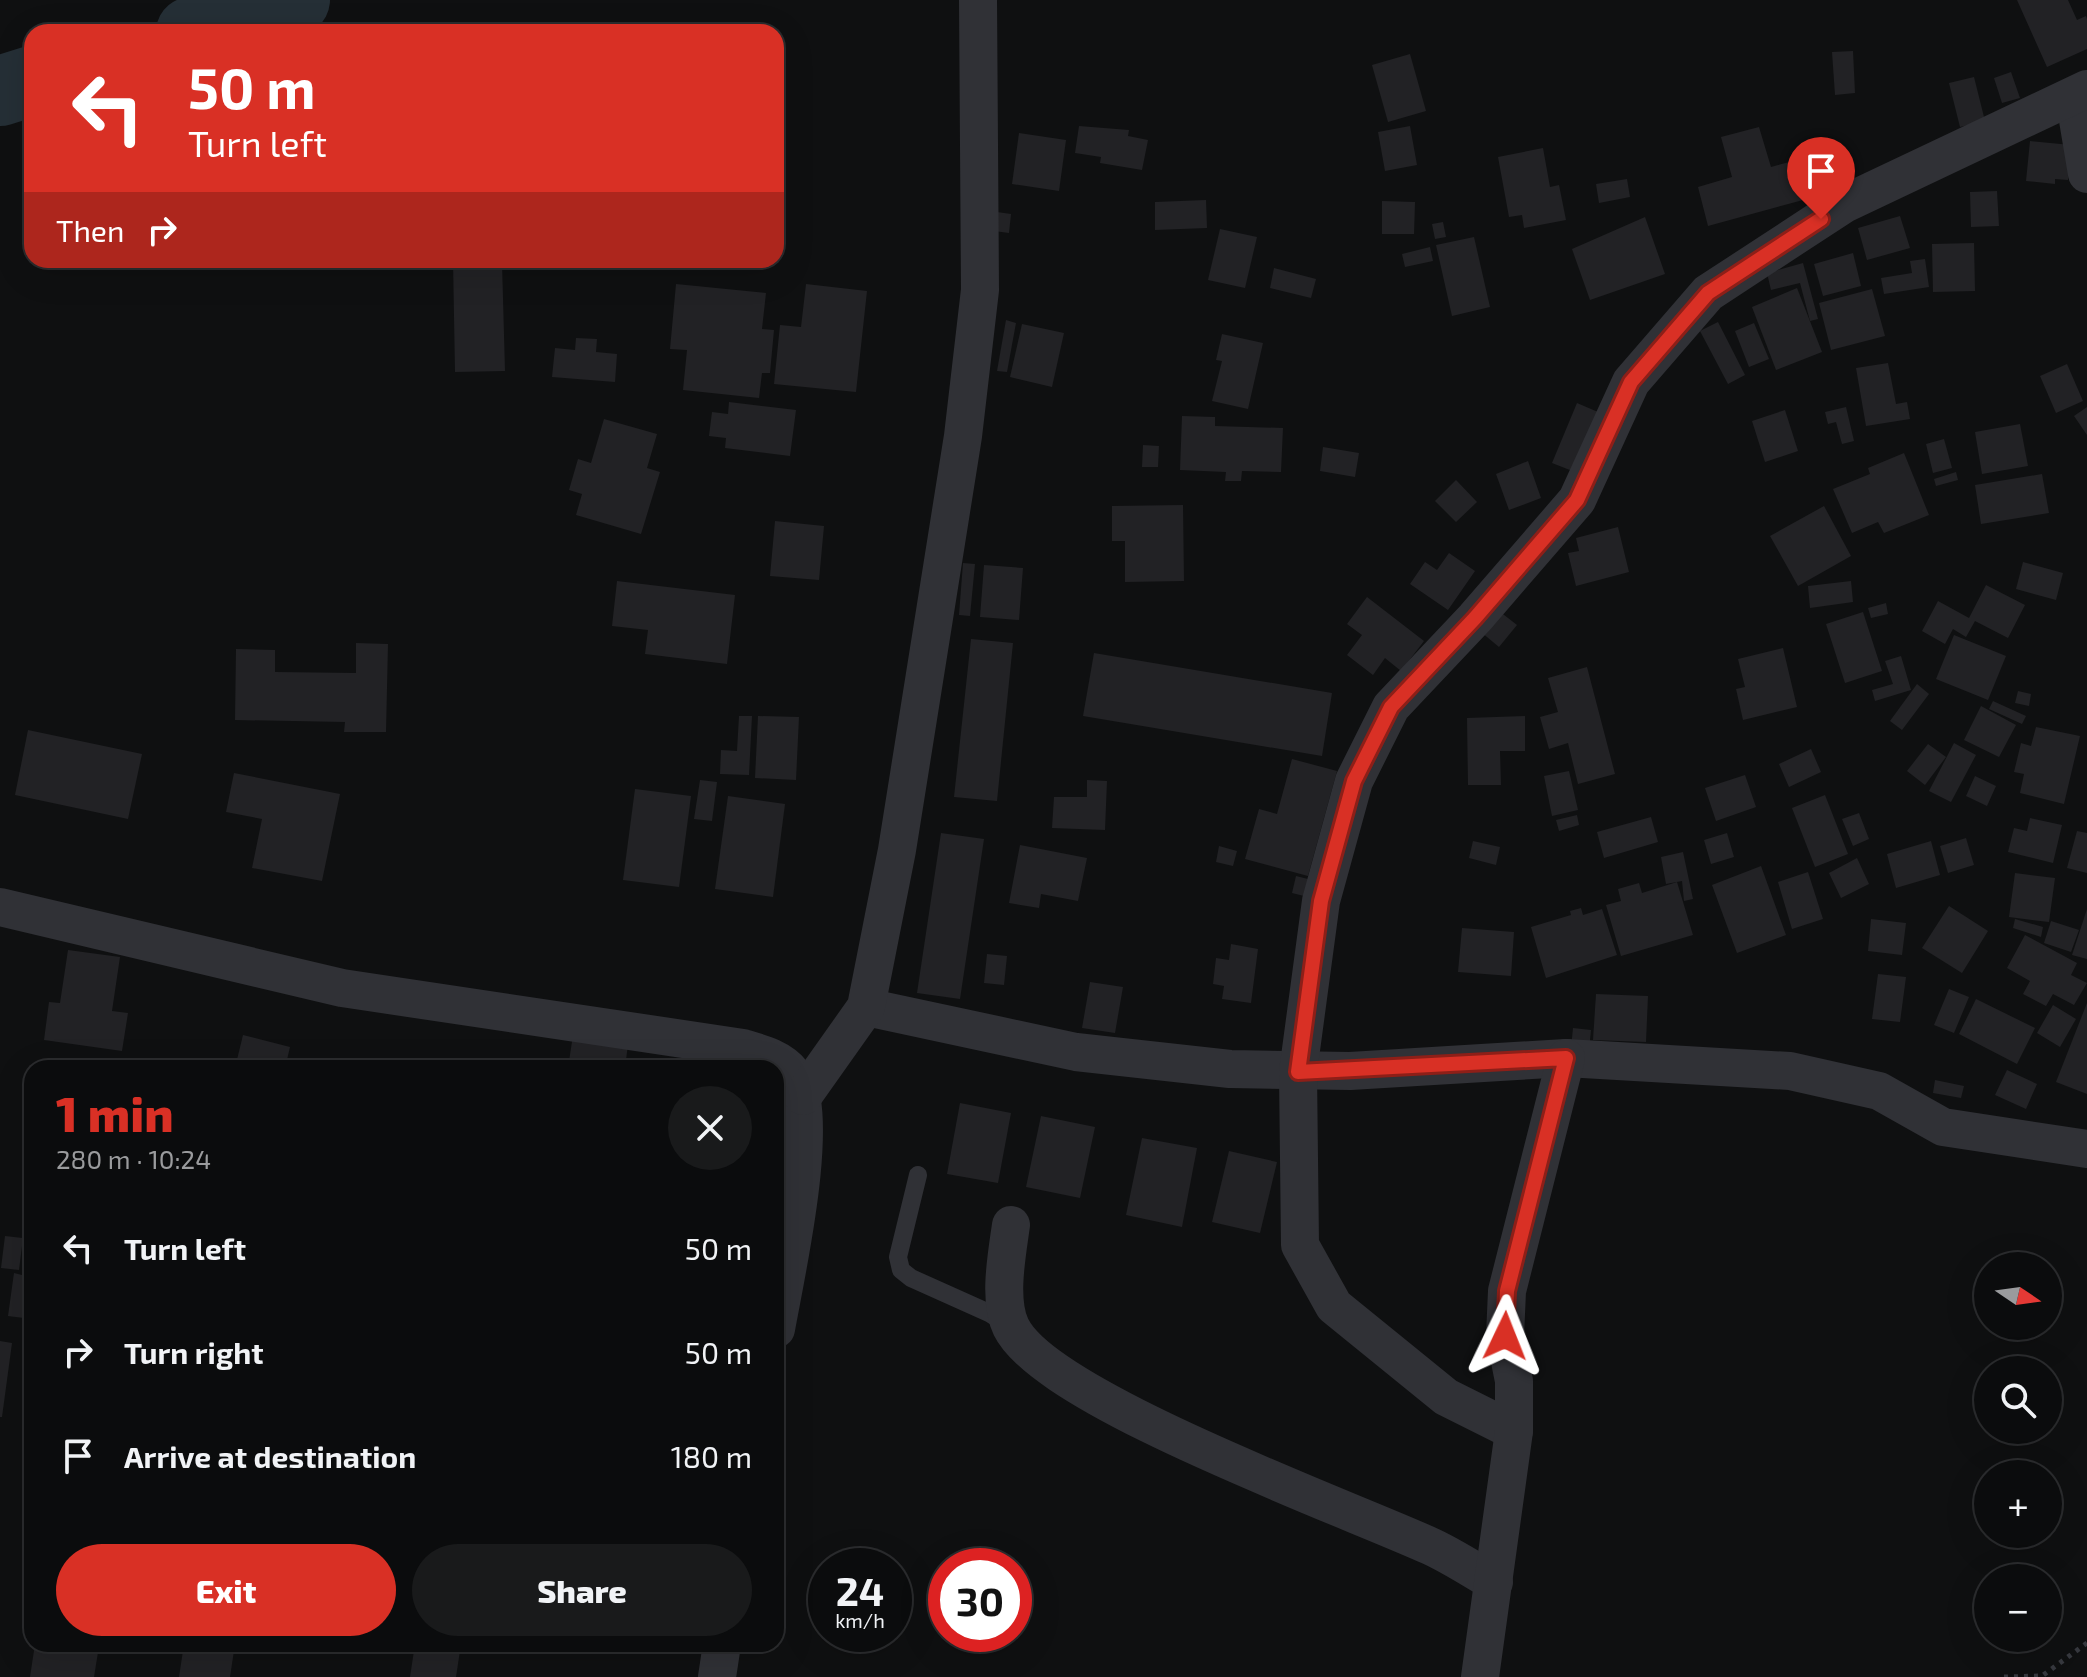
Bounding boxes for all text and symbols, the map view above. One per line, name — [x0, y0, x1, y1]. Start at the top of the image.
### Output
text: 50 m — [188, 53, 316, 120]
icon: left — [56, 56, 160, 160]
text: Turn left — [188, 121, 327, 164]
pin — [1787, 137, 1855, 219]
icon: arrive — [1799, 149, 1843, 193]
icon: right — [140, 208, 184, 252]
text: Then — [56, 212, 124, 248]
text: 1 min — [56, 1084, 174, 1142]
button: close — [668, 1086, 752, 1170]
text: 280 m · 10:24 — [56, 1143, 211, 1174]
icon: left — [56, 1226, 100, 1270]
text: Turn left — [124, 1230, 246, 1266]
text: 50 m — [685, 1230, 752, 1266]
north arrow — [1974, 1252, 2062, 1340]
map controls — [1974, 1252, 2062, 1652]
position arrow — [1463, 1294, 1547, 1378]
icon: right — [56, 1330, 100, 1374]
text: Turn right — [124, 1334, 264, 1370]
text: 50 m — [685, 1334, 752, 1370]
button: search — [1974, 1356, 2062, 1444]
icon: arrive — [56, 1434, 100, 1478]
text: Arrive at destination — [124, 1438, 416, 1474]
text: 180 m — [671, 1438, 752, 1474]
button: + — [1974, 1460, 2062, 1548]
button: Exit — [56, 1544, 396, 1636]
button: Share — [412, 1544, 752, 1636]
speed limit sign: 30 — [928, 1548, 1032, 1652]
button: − — [1974, 1564, 2062, 1652]
text: 24 — [836, 1566, 884, 1614]
text: km/h — [835, 1608, 885, 1632]

